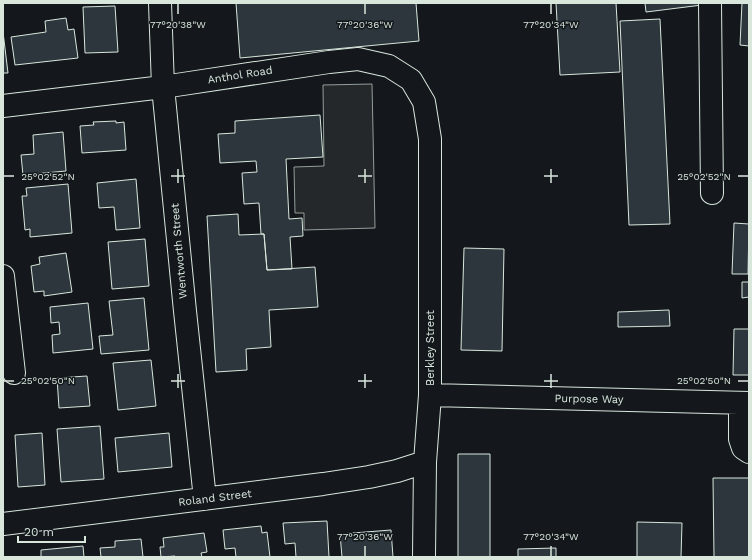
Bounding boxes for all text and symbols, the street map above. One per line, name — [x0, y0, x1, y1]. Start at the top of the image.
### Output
text: 77°20'38"W — [150, 19, 206, 30]
text: 77°20'36"W — [337, 19, 393, 30]
text: 77°20'34"W — [523, 19, 579, 30]
street label: Anthol Road — [207, 63, 273, 87]
text: 25°02'52"N — [21, 171, 75, 182]
text: 25°02'52"N — [677, 171, 731, 182]
street label: Wentworth Street — [168, 202, 190, 299]
street label: Berkley Street — [424, 310, 437, 386]
text: 25°02'50"N — [21, 375, 75, 386]
text: 25°02'50"N — [677, 375, 731, 386]
street label: Purpose Way — [554, 392, 624, 406]
street label: Roland Street — [178, 487, 253, 509]
scale bar — [18, 518, 85, 544]
text: 20 m — [24, 525, 54, 539]
text: 77°20'36"W — [337, 531, 393, 542]
text: 77°20'34"W — [523, 531, 579, 542]

